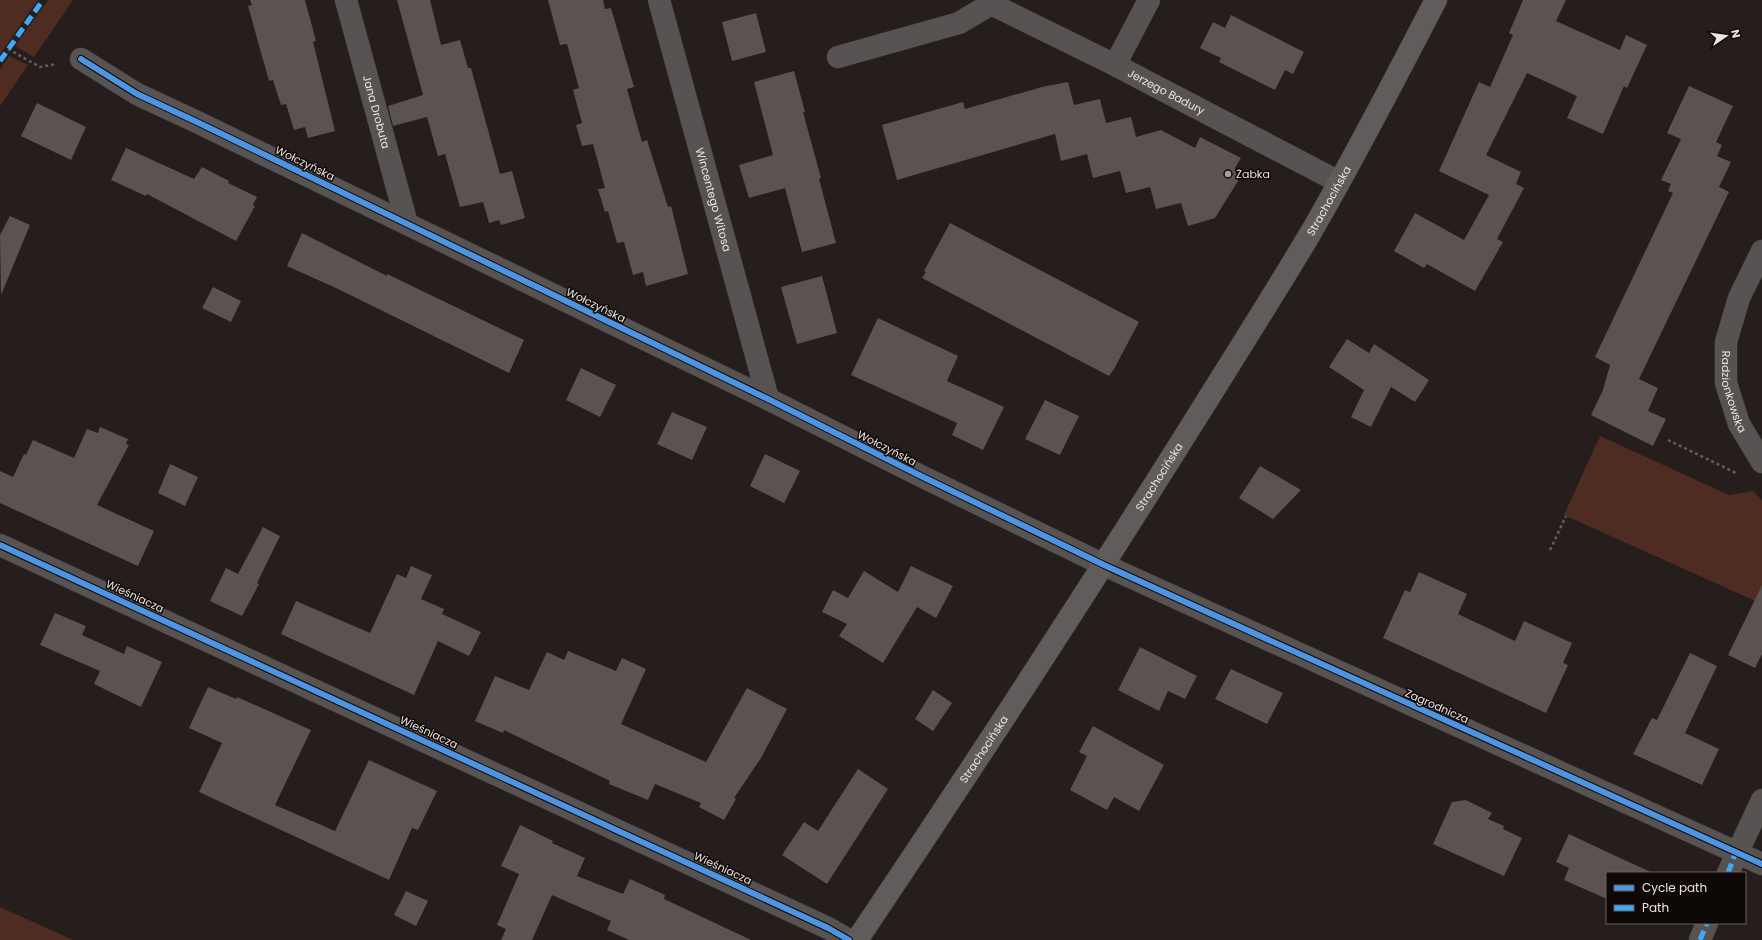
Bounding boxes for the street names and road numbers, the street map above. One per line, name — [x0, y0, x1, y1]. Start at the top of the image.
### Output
street label: Jerzego Badury — [1125, 65, 1208, 119]
street label: Jana Drobuta — [359, 73, 394, 150]
street label: Wołczyńska — [273, 142, 337, 184]
street label: Wincentego Witosa — [692, 146, 735, 253]
street label: Strachocińska — [1303, 163, 1355, 239]
street label: Wołczyńska — [564, 284, 628, 326]
street label: Radzionkowska — [1717, 351, 1750, 436]
street label: Wołczyńska — [855, 426, 919, 470]
street label: Strachocińska — [1131, 440, 1187, 514]
street label: Wieśniacza — [103, 576, 167, 616]
street label: Zagrodnicza — [1403, 685, 1471, 727]
street label: Wieśniacza — [397, 712, 461, 752]
street label: Strachocińska — [956, 712, 1012, 786]
street label: Wieśniacza — [691, 848, 755, 888]

